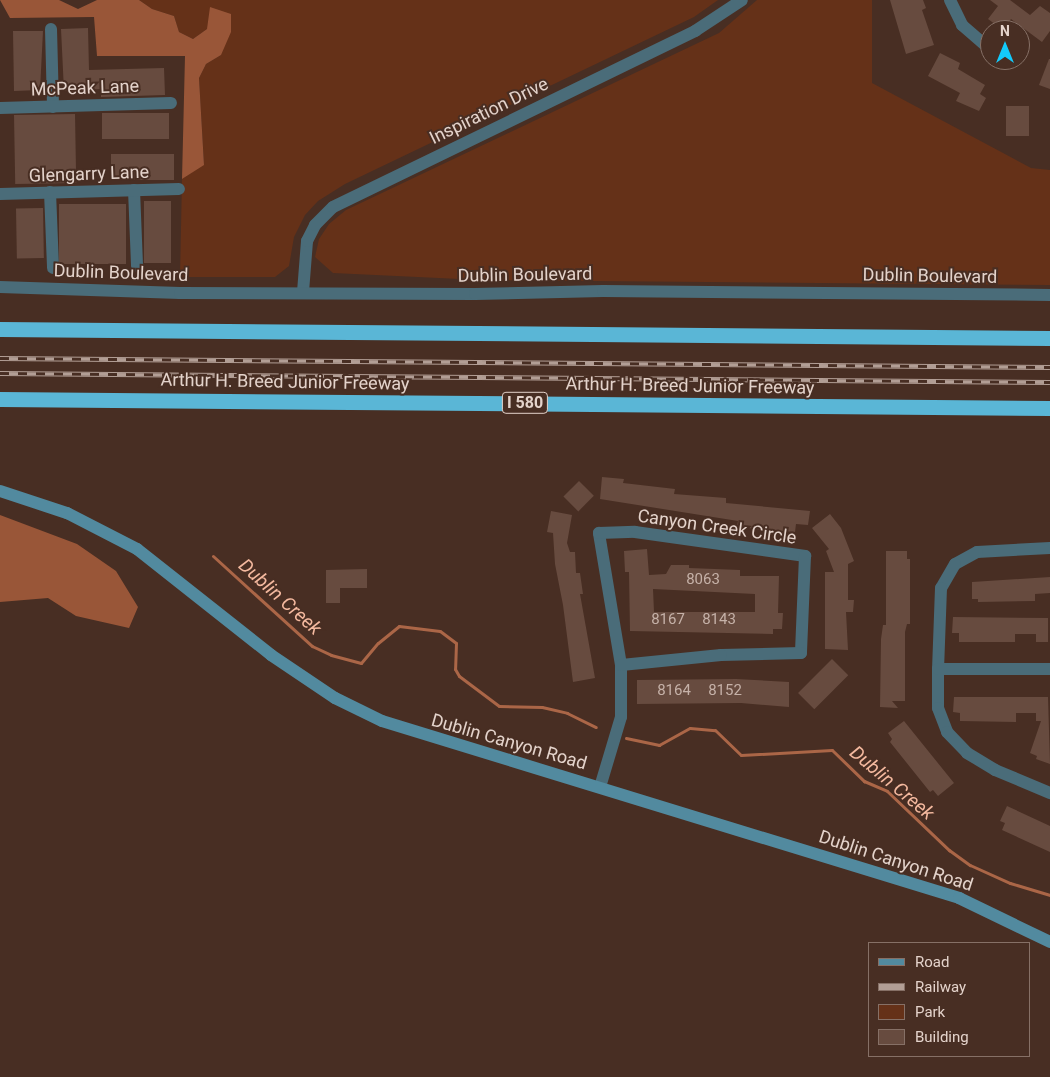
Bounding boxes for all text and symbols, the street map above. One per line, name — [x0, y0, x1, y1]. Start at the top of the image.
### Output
north arrow — [980, 20, 1030, 70]
text: N — [1000, 23, 1010, 39]
street label: Inspiration Drive — [426, 73, 552, 149]
street label: McPeak Lane — [31, 75, 139, 101]
street label: Glengarry Lane — [28, 161, 150, 187]
street label: Dublin Boulevard — [53, 260, 189, 286]
street label: Dublin Boulevard — [457, 263, 593, 287]
street label: Dublin Boulevard — [862, 264, 998, 288]
street label: Arthur H. Breed Junior Freeway — [160, 369, 410, 395]
street label: Arthur H. Breed Junior Freeway — [565, 373, 815, 399]
road number: I 580 — [501, 389, 549, 416]
street label: Canyon Creek Circle — [636, 505, 798, 549]
water label: Dublin Creek — [234, 554, 326, 640]
house number: 8063 — [686, 571, 720, 589]
house number: 8167 — [651, 611, 685, 629]
house number: 8143 — [702, 611, 736, 629]
house number: 8164 — [657, 682, 691, 700]
house number: 8152 — [708, 682, 742, 700]
street label: Dublin Canyon Road — [429, 709, 589, 775]
water label: Dublin Creek — [845, 741, 939, 825]
street label: Dublin Canyon Road — [816, 826, 976, 896]
legend — [868, 942, 1030, 1057]
text: Road — [915, 953, 949, 971]
text: Railway — [915, 978, 966, 996]
text: Park — [915, 1003, 945, 1021]
text: Building — [915, 1028, 969, 1046]

